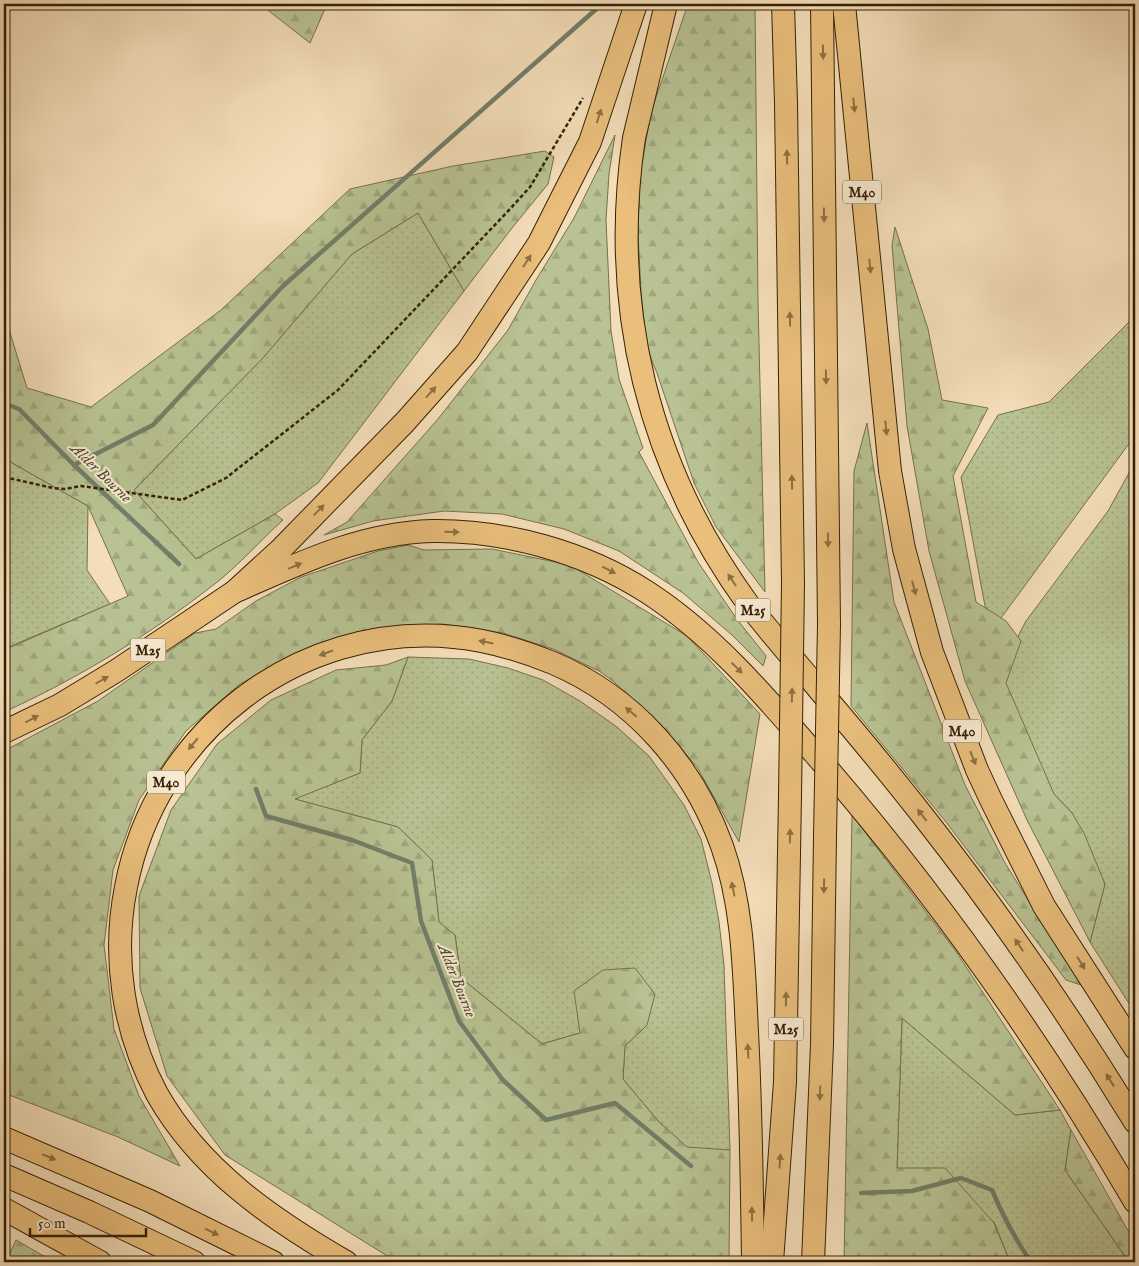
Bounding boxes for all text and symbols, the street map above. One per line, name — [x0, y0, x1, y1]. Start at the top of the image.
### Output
one-way arrow — [819, 45, 827, 61]
one-way arrow — [850, 97, 858, 113]
one-way arrow — [595, 108, 603, 123]
one-way arrow — [783, 149, 791, 165]
road number: M40 — [843, 180, 881, 203]
one-way arrow — [821, 207, 829, 223]
one-way arrow — [522, 255, 532, 268]
one-way arrow — [866, 259, 874, 275]
one-way arrow — [785, 311, 793, 327]
one-way arrow — [822, 370, 830, 386]
one-way arrow — [426, 386, 437, 399]
one-way arrow — [882, 420, 890, 436]
water label: Alder Bourne — [64, 438, 136, 508]
one-way arrow — [788, 474, 796, 490]
one-way arrow — [313, 504, 325, 516]
one-way arrow — [444, 528, 460, 536]
one-way arrow — [824, 532, 832, 548]
one-way arrow — [287, 561, 302, 569]
one-way arrow — [601, 566, 616, 574]
one-way arrow — [727, 573, 737, 587]
one-way arrow — [911, 580, 919, 595]
road number: M25 — [736, 598, 770, 622]
road number: M25 — [130, 638, 166, 662]
one-way arrow — [478, 638, 493, 646]
one-way arrow — [318, 650, 333, 657]
one-way arrow — [731, 662, 743, 674]
one-way arrow — [94, 676, 109, 684]
one-way arrow — [788, 686, 796, 702]
one-way arrow — [624, 706, 637, 717]
one-way arrow — [25, 715, 39, 723]
road number: M40 — [943, 719, 981, 742]
one-way arrow — [188, 737, 199, 750]
one-way arrow — [969, 751, 977, 765]
road number: M40 — [147, 770, 185, 794]
one-way arrow — [916, 809, 927, 822]
one-way arrow — [786, 828, 794, 844]
one-way arrow — [820, 878, 828, 894]
one-way arrow — [729, 881, 737, 897]
water label: Alder Bourne — [432, 939, 480, 1021]
one-way arrow — [1014, 939, 1024, 952]
one-way arrow — [1076, 957, 1085, 970]
one-way arrow — [783, 991, 791, 1007]
road number: M25 — [768, 1018, 804, 1040]
one-way arrow — [744, 1043, 752, 1059]
one-way arrow — [1105, 1074, 1114, 1087]
one-way arrow — [815, 1085, 823, 1101]
one-way arrow — [776, 1153, 784, 1169]
one-way arrow — [42, 1154, 56, 1162]
one-way arrow — [748, 1205, 756, 1221]
scale bar — [30, 1206, 146, 1238]
text: 50 m — [38, 1214, 66, 1233]
one-way arrow — [205, 1228, 220, 1236]

